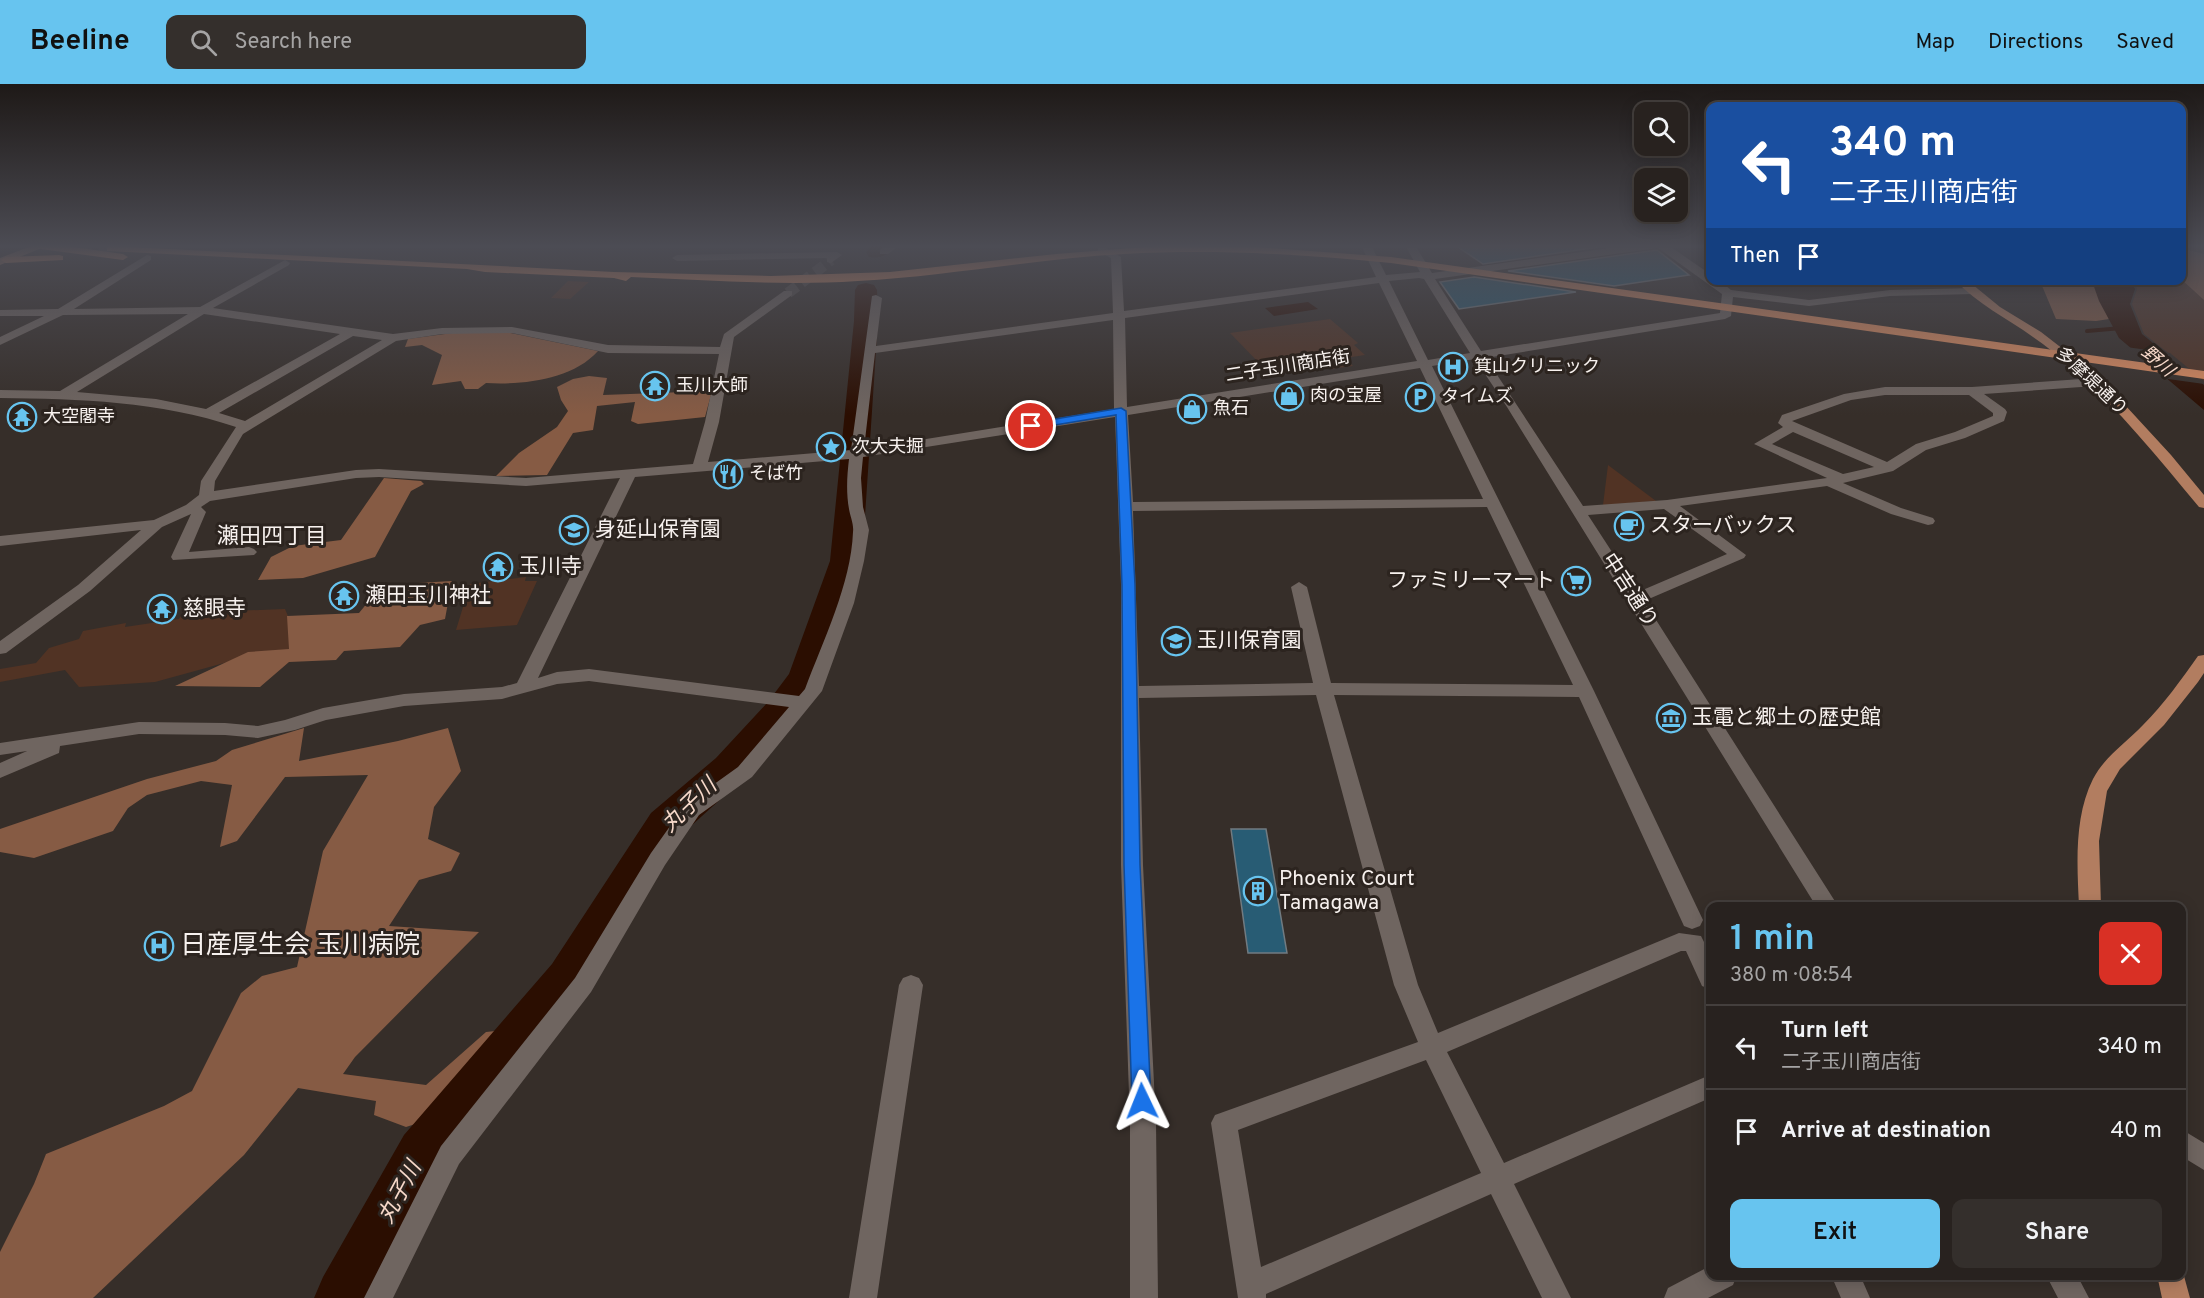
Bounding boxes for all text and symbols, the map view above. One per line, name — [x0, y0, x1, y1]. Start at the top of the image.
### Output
search box — [166, 15, 586, 69]
text: Beeline — [30, 24, 130, 60]
icon: search — [187, 26, 220, 59]
text: Search here — [235, 29, 352, 56]
text: Map — [1915, 29, 1955, 56]
text: Directions — [1988, 29, 2083, 56]
text: Saved — [2116, 29, 2174, 56]
map controls — [1634, 102, 1688, 222]
button: search — [1634, 102, 1688, 156]
text: 340 m — [1829, 118, 1956, 171]
icon: left — [1730, 126, 1808, 204]
button: layers — [1634, 168, 1688, 222]
text: 二子玉川商店街 — [1829, 177, 2018, 211]
icon: arrive — [1792, 240, 1825, 273]
text: Then — [1730, 243, 1780, 270]
water label: 野川 — [2136, 342, 2180, 384]
street label: 多摩堤通り — [2050, 343, 2132, 421]
street label: 二子玉川商店街 — [1224, 346, 1352, 388]
hospital icon: 箕山クリニック — [1437, 351, 1469, 383]
place label: 箕山クリニック — [1474, 356, 1600, 379]
temple icon: 玉川大師 — [639, 370, 671, 402]
place label: 玉川大師 — [676, 375, 748, 398]
shop icon: 肉の宝屋 — [1273, 380, 1305, 412]
parking icon: タイムズ — [1404, 381, 1436, 413]
place label: 肉の宝屋 — [1310, 385, 1382, 408]
place label: タイムズ — [1441, 386, 1513, 409]
shop icon: 魚石 — [1176, 393, 1208, 425]
place label: 魚石 — [1213, 398, 1249, 421]
pin — [1005, 400, 1056, 451]
temple icon: 大空閣寺 — [6, 401, 38, 433]
place label: 大空閣寺 — [43, 406, 115, 429]
icon: arrive — [1014, 409, 1047, 442]
place icon: 次大夫掘 — [815, 431, 847, 463]
place label: 次大夫掘 — [852, 436, 924, 459]
restaurant icon: そば竹 — [712, 458, 744, 490]
place label: そば竹 — [749, 463, 803, 486]
cafe icon: スターバックス — [1613, 510, 1645, 542]
place label: スターバックス — [1650, 513, 1796, 540]
school or university icon: 身延山保育園 — [558, 514, 590, 546]
place label: 身延山保育園 — [595, 517, 721, 544]
district label: 瀬田四丁目 — [217, 524, 327, 551]
street label: 中吉通り — [1595, 548, 1663, 634]
temple icon: 玉川寺 — [482, 551, 514, 583]
place label: 玉川寺 — [519, 554, 582, 581]
supermarket icon: ファミリーマート — [1560, 565, 1592, 597]
place label: ファミリーマート — [1387, 568, 1555, 595]
temple icon: 瀬田玉川神社 — [328, 580, 360, 612]
place label: 瀬田玉川神社 — [365, 583, 491, 610]
temple icon: 慈眼寺 — [146, 593, 178, 625]
place label: 慈眼寺 — [183, 596, 246, 623]
school or university icon: 玉川保育園 — [1160, 625, 1192, 657]
place label: 玉川保育園 — [1197, 628, 1302, 655]
museum icon: 玉電と郷土の歴史館 — [1655, 702, 1687, 734]
place label: 玉電と郷土の歴史館 — [1692, 705, 1881, 732]
water label: 丸子川 — [657, 772, 725, 839]
place label: Phoenix Court Tamagawa — [1279, 866, 1415, 917]
building icon: Phoenix Court Tamagawa — [1242, 875, 1274, 907]
text: 1 min — [1730, 917, 1815, 963]
button: close — [2099, 922, 2162, 985]
hospital icon: 日産厚生会 玉川病院 — [143, 930, 175, 962]
place label: 日産厚生会 玉川病院 — [180, 930, 420, 963]
text: 380 m · 08:54 — [1730, 963, 1853, 989]
text: Turn left — [1781, 1018, 1869, 1045]
icon: left — [1730, 1031, 1763, 1064]
text: 340 m — [2097, 1034, 2162, 1061]
text: 二子玉川商店街 — [1781, 1050, 1921, 1076]
position arrow — [1110, 1069, 1174, 1133]
icon: arrive — [1730, 1115, 1763, 1148]
text: Arrive at destination — [1781, 1118, 1991, 1145]
text: 40 m — [2110, 1118, 2162, 1145]
water label: 丸子川 — [374, 1156, 429, 1228]
button: Exit — [1730, 1199, 1940, 1268]
button: Share — [1952, 1199, 2162, 1268]

